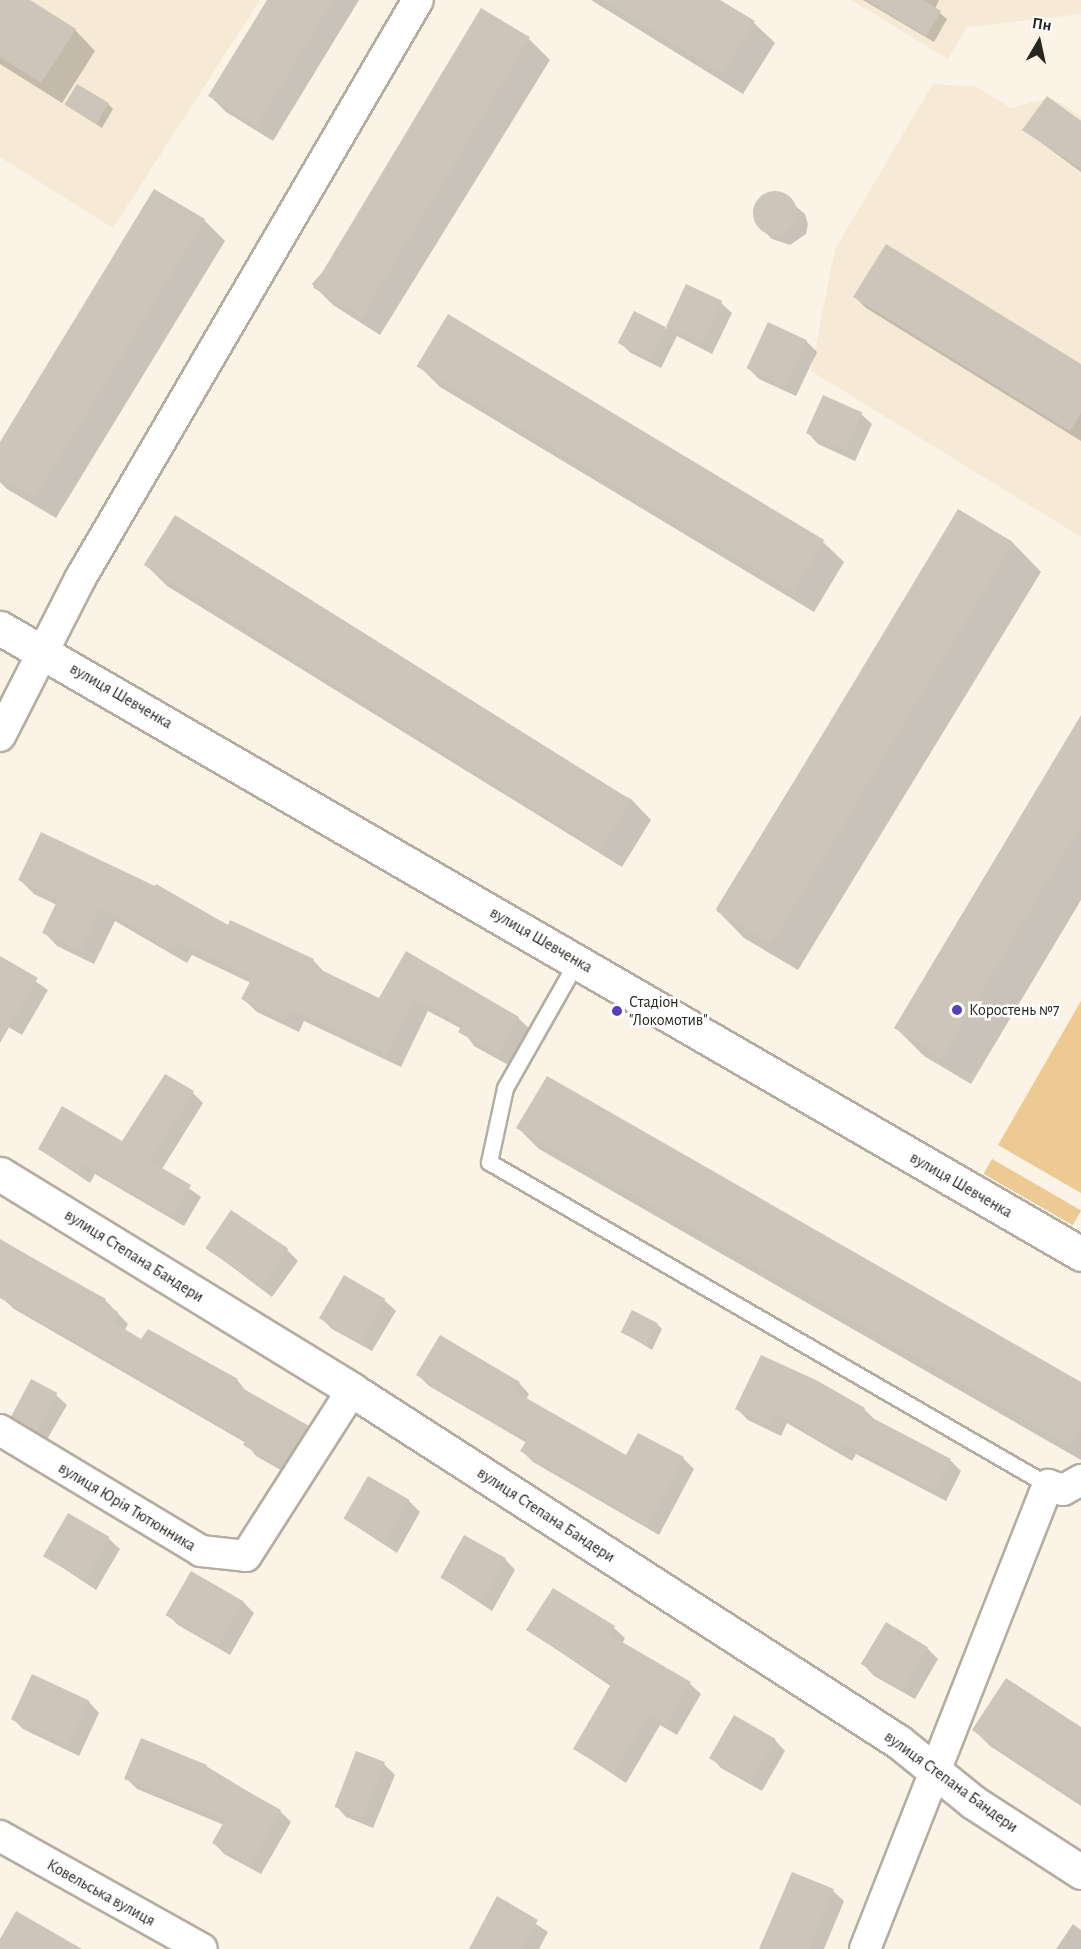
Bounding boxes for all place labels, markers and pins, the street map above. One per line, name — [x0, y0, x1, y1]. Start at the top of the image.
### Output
place label: Стадіон "Локомотив" — [629, 992, 708, 1030]
place label: Коростень №7 — [969, 1000, 1059, 1020]
marker: Коростень №7 — [950, 1003, 964, 1017]
marker: Стадіон "Локомотив" — [610, 1004, 624, 1018]

